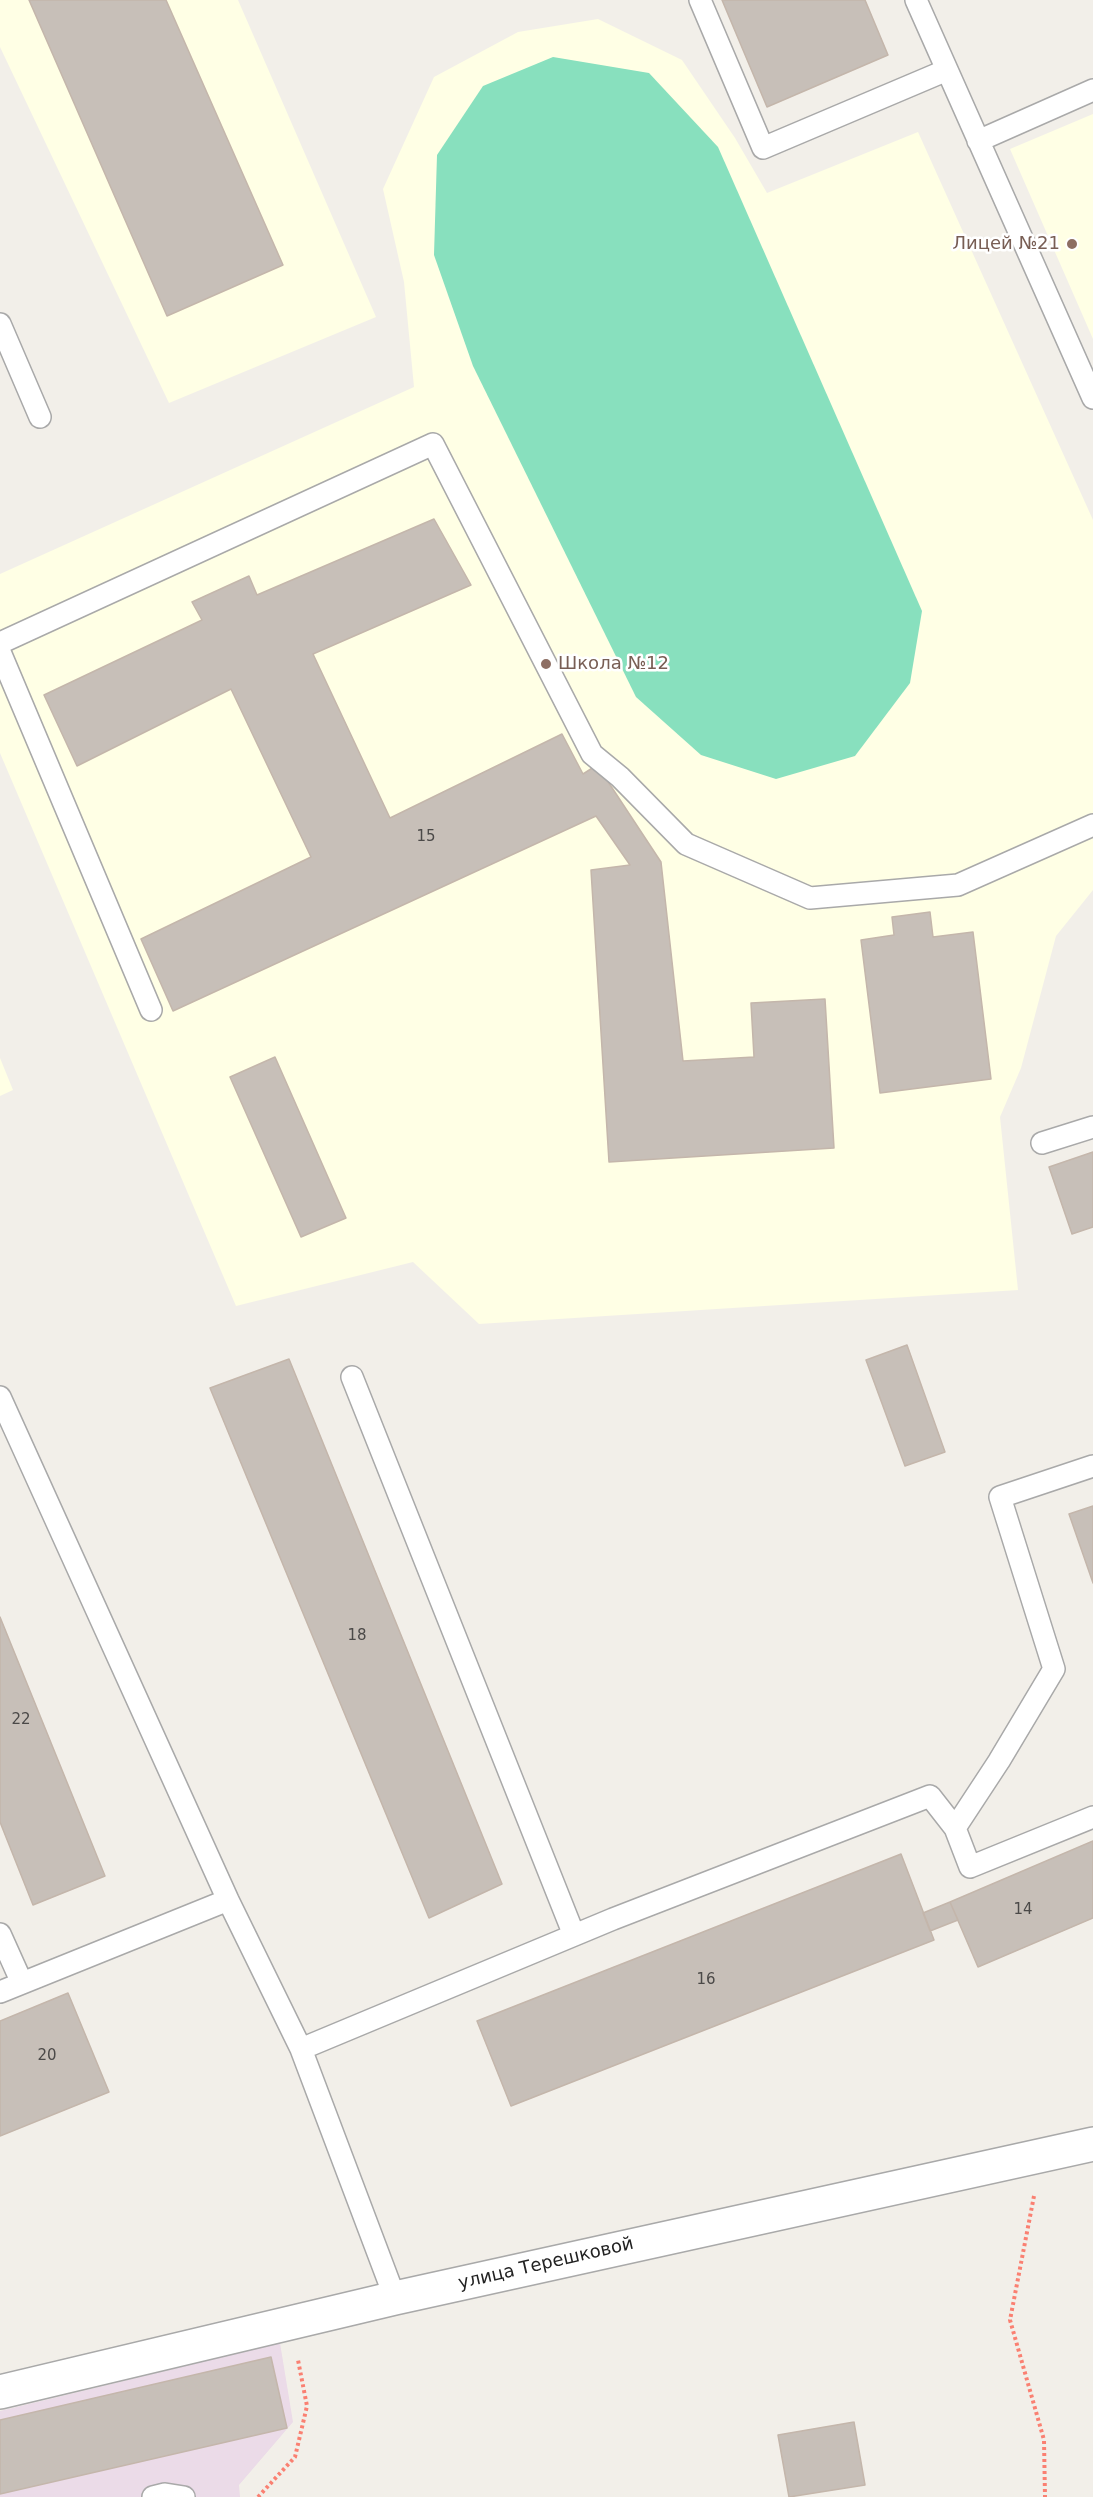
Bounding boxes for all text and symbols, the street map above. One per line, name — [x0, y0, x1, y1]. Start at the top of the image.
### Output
place label: Лицей №21 — [952, 233, 1060, 255]
marker: Лицей №21 — [1065, 237, 1079, 251]
place label: Школа №12 — [558, 653, 669, 675]
marker: Школа №12 — [539, 657, 553, 671]
house number: 15 — [416, 828, 436, 846]
house number: 18 — [347, 1627, 367, 1645]
house number: 22 — [11, 1711, 31, 1729]
house number: 14 — [1013, 1901, 1033, 1919]
house number: 16 — [696, 1971, 716, 1989]
house number: 20 — [37, 2047, 57, 2065]
street label: улица Терешковой — [456, 2233, 636, 2295]

